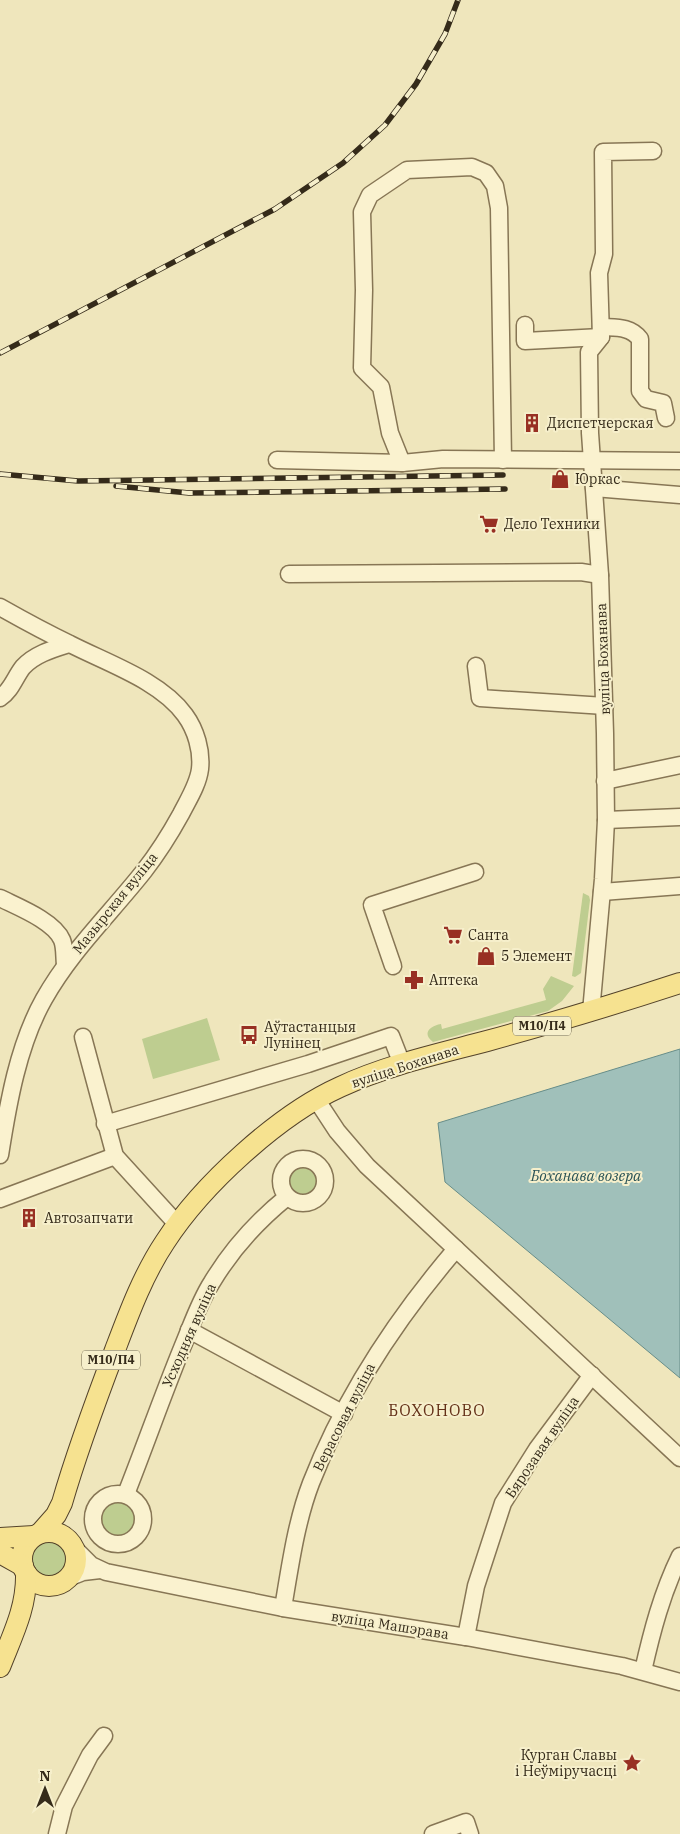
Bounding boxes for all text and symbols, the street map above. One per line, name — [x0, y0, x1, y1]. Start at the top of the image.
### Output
building icon: Диспетчерская — [521, 412, 543, 434]
place label: Диспетчерская — [547, 414, 653, 432]
shop icon: Юркас — [549, 468, 571, 490]
place label: Юркас — [575, 470, 620, 488]
supermarket icon: Дело Техники — [478, 513, 500, 535]
place label: Дело Техники — [504, 515, 600, 533]
street label: вуліца Боханава — [592, 602, 614, 715]
street label: Мазырская вуліца — [69, 848, 162, 957]
supermarket icon: Санта — [442, 924, 464, 946]
place label: Санта — [468, 926, 509, 944]
shop icon: 5 Элемент — [475, 945, 497, 967]
place label: 5 Элемент — [501, 947, 572, 965]
pharmacy icon: Аптека — [403, 969, 425, 991]
place label: Аптека — [429, 971, 479, 989]
road number: М10/П4 — [513, 1016, 571, 1036]
place label: Аўтастанцыя Лунінец — [264, 1018, 356, 1052]
bus stop icon: Аўтастанцыя Лунінец — [238, 1024, 260, 1046]
street label: вуліца Боханава — [349, 1040, 461, 1092]
water label: Боханава возера — [530, 1166, 642, 1185]
building icon: Автозапчати — [18, 1207, 40, 1229]
place label: Автозапчати — [44, 1209, 133, 1227]
street label: Усходняя вуліца — [158, 1280, 220, 1390]
road number: М10/П4 — [82, 1350, 140, 1370]
street label: Верасовая вуліца — [309, 1359, 379, 1474]
street label: Бярозавая вуліца — [501, 1392, 583, 1501]
district label: БОХОНОВО — [388, 1400, 486, 1420]
street label: вуліца Машэрава — [330, 1607, 450, 1643]
place label: Курган Славы і Неўміручасці — [515, 1746, 617, 1780]
place icon: Курган Славы і Неўміручасці — [621, 1752, 643, 1774]
north arrow — [20, 1764, 70, 1814]
text: N — [39, 1767, 51, 1785]

